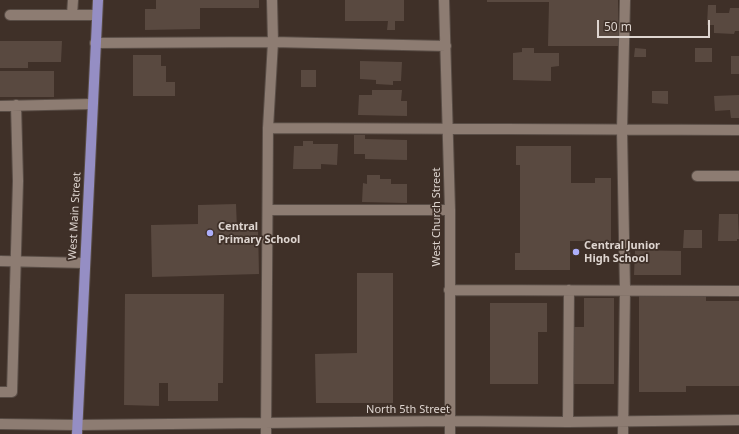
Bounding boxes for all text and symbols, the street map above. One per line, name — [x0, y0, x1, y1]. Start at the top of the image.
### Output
scale bar — [599, 12, 712, 38]
text: 50 m — [604, 18, 632, 35]
street label: West Church Street — [430, 168, 444, 266]
street label: West Main Street — [66, 172, 84, 260]
place label: Central Primary School — [218, 220, 300, 246]
marker: Central Primary School — [205, 228, 215, 238]
place label: Central Junior High School — [584, 239, 660, 265]
marker: Central Junior High School — [571, 247, 581, 257]
street label: North 5th Street — [366, 403, 450, 417]

